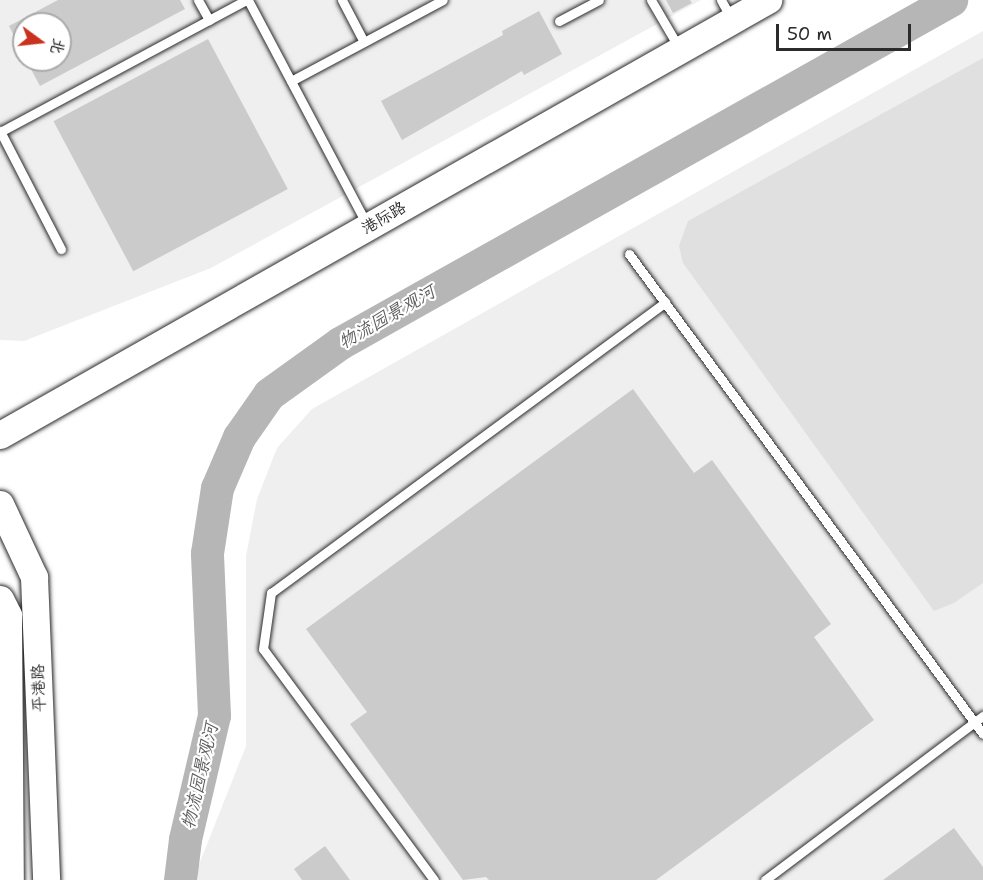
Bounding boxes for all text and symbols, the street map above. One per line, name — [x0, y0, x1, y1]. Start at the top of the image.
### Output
north arrow — [12, 12, 72, 72]
scale bar — [779, 12, 914, 50]
text: 50 m — [787, 22, 832, 46]
text: 北 — [46, 36, 70, 57]
street label: 港际路 — [358, 198, 410, 238]
water label: 物流园景观河 — [335, 281, 439, 353]
street label: 平港路 — [29, 664, 49, 712]
water label: 物流园景观河 — [177, 721, 223, 831]

